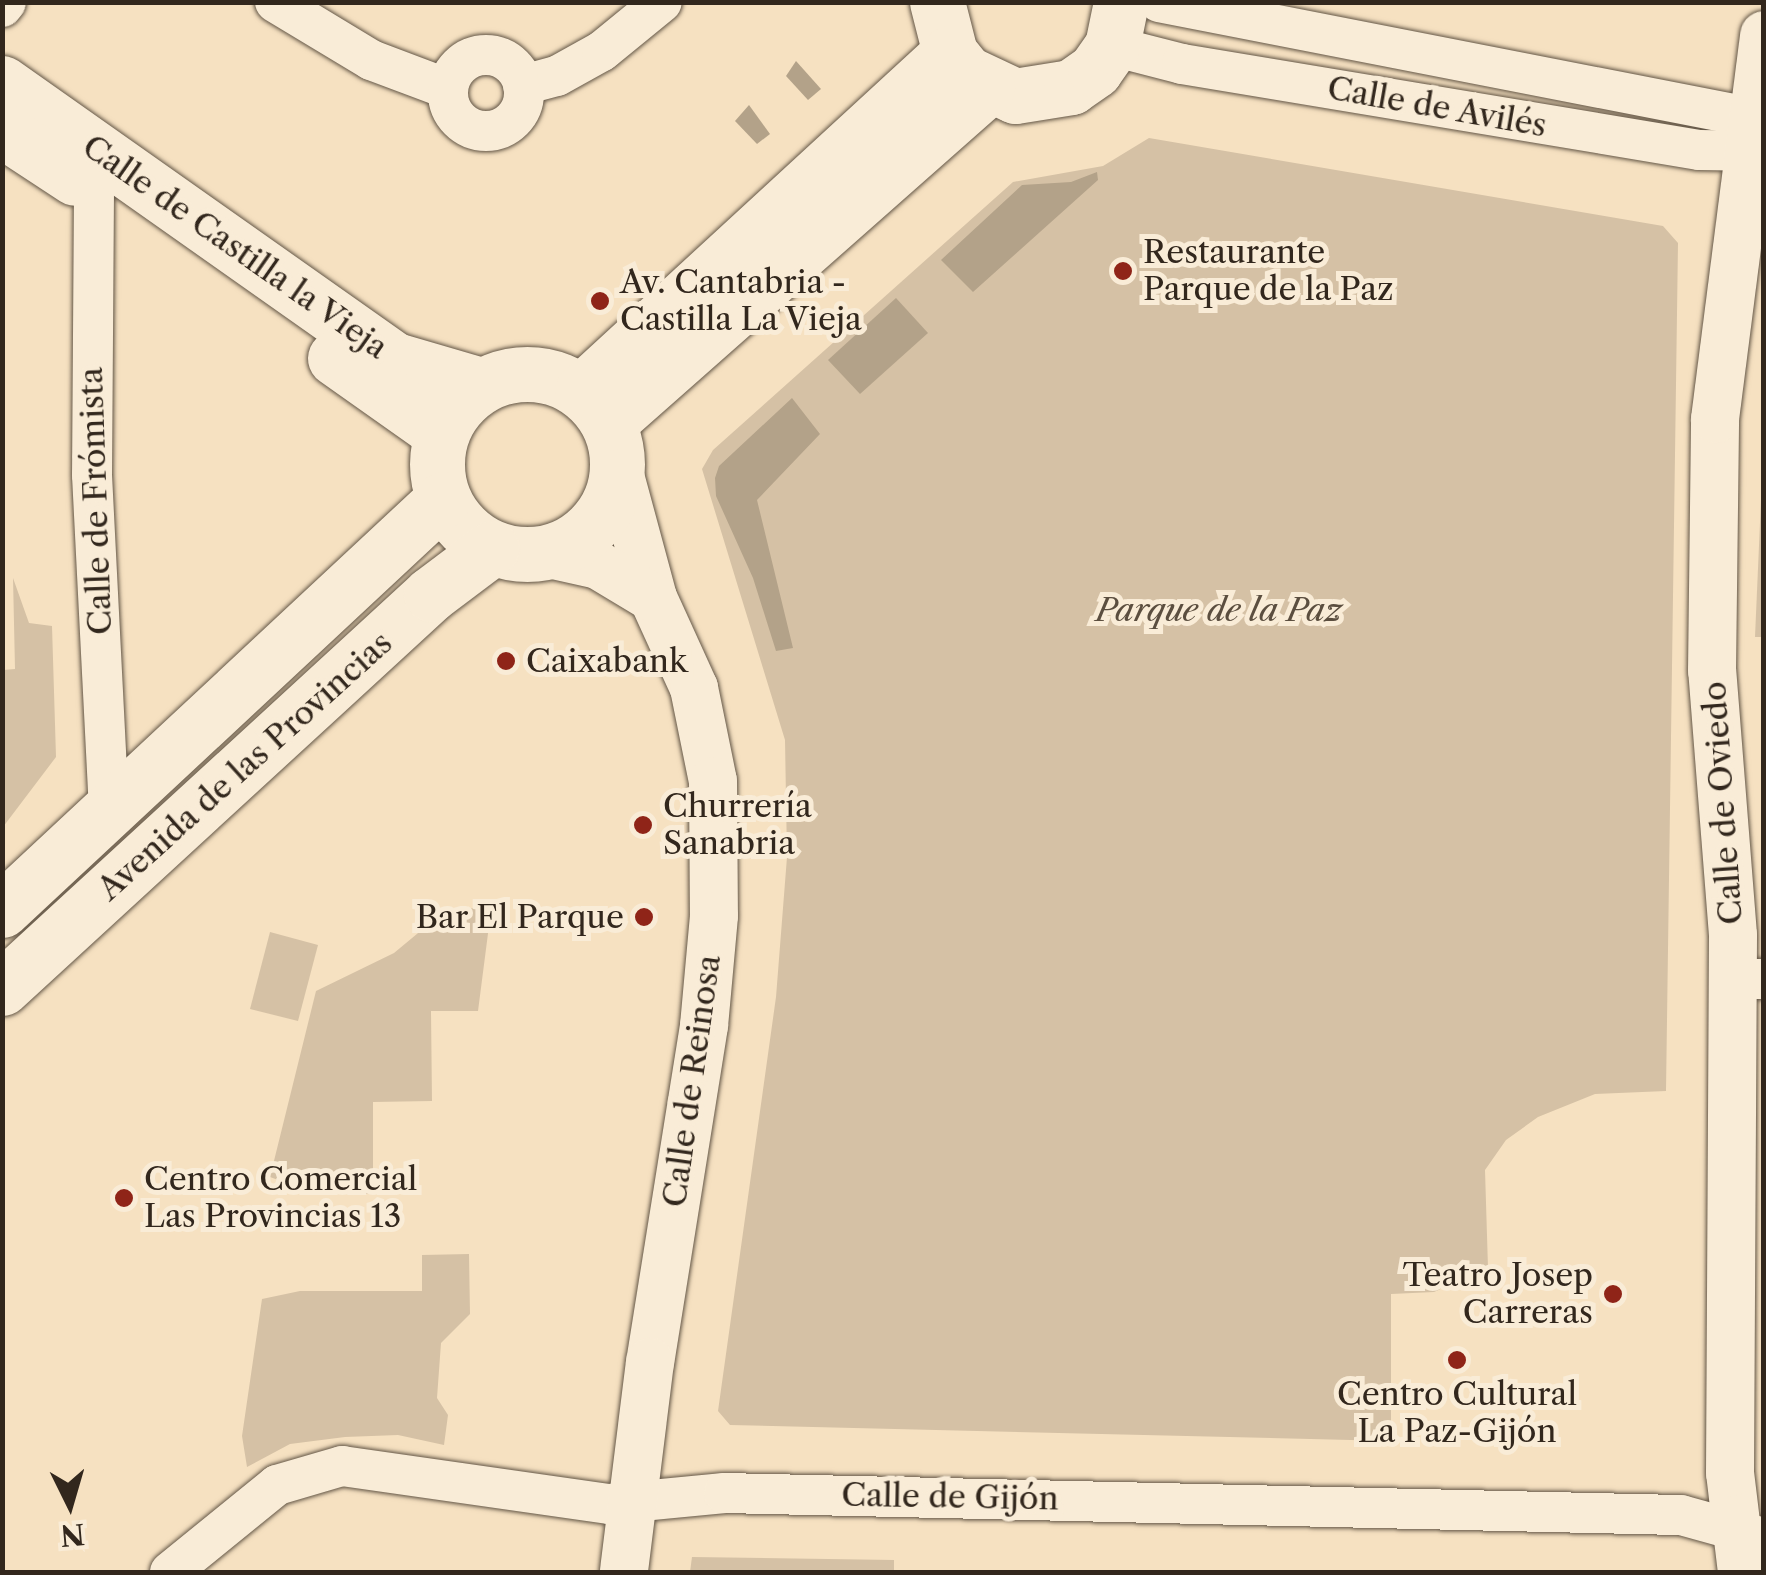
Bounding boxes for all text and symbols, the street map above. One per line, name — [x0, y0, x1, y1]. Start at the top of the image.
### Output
street label: Calle de Avilés — [1324, 69, 1550, 145]
street label: Calle de Castilla la Vieja — [74, 127, 396, 367]
place label: Restaurante Parque de la Paz — [1143, 234, 1394, 309]
marker: Restaurante Parque de la Paz — [1112, 260, 1134, 282]
place label: Av. Cantabria - Castilla La Vieja — [620, 264, 864, 339]
marker: Av. Cantabria - Castilla La Vieja — [589, 290, 611, 312]
street label: Calle de Frómista — [72, 367, 120, 635]
park label: Parque de la Paz — [1096, 591, 1342, 629]
street label: Avenida de las Provincias — [90, 624, 400, 908]
place label: Caixabank — [526, 642, 688, 680]
marker: Caixabank — [495, 650, 517, 672]
street label: Calle de Oviedo — [1695, 680, 1751, 926]
place label: Churrería Sanabria — [663, 788, 812, 863]
marker: Churrería Sanabria — [632, 814, 654, 836]
place label: Bar El Parque — [415, 898, 624, 936]
marker: Bar El Parque — [633, 906, 655, 928]
street label: Calle de Reinosa — [655, 952, 729, 1210]
place label: Centro Comercial Las Provincias 13 — [144, 1161, 417, 1236]
marker: Centro Comercial Las Provincias 13 — [113, 1187, 135, 1209]
place label: Teatro Josep Carreras — [1403, 1257, 1593, 1332]
marker: Teatro Josep Carreras — [1602, 1283, 1624, 1305]
marker: Centro Cultural La Paz-Gijón — [1446, 1349, 1468, 1371]
place label: Centro Cultural La Paz-Gijón — [1337, 1376, 1577, 1451]
north arrow — [20, 1455, 120, 1555]
street label: Calle de Gijón — [841, 1476, 1059, 1518]
text: N — [59, 1517, 86, 1553]

